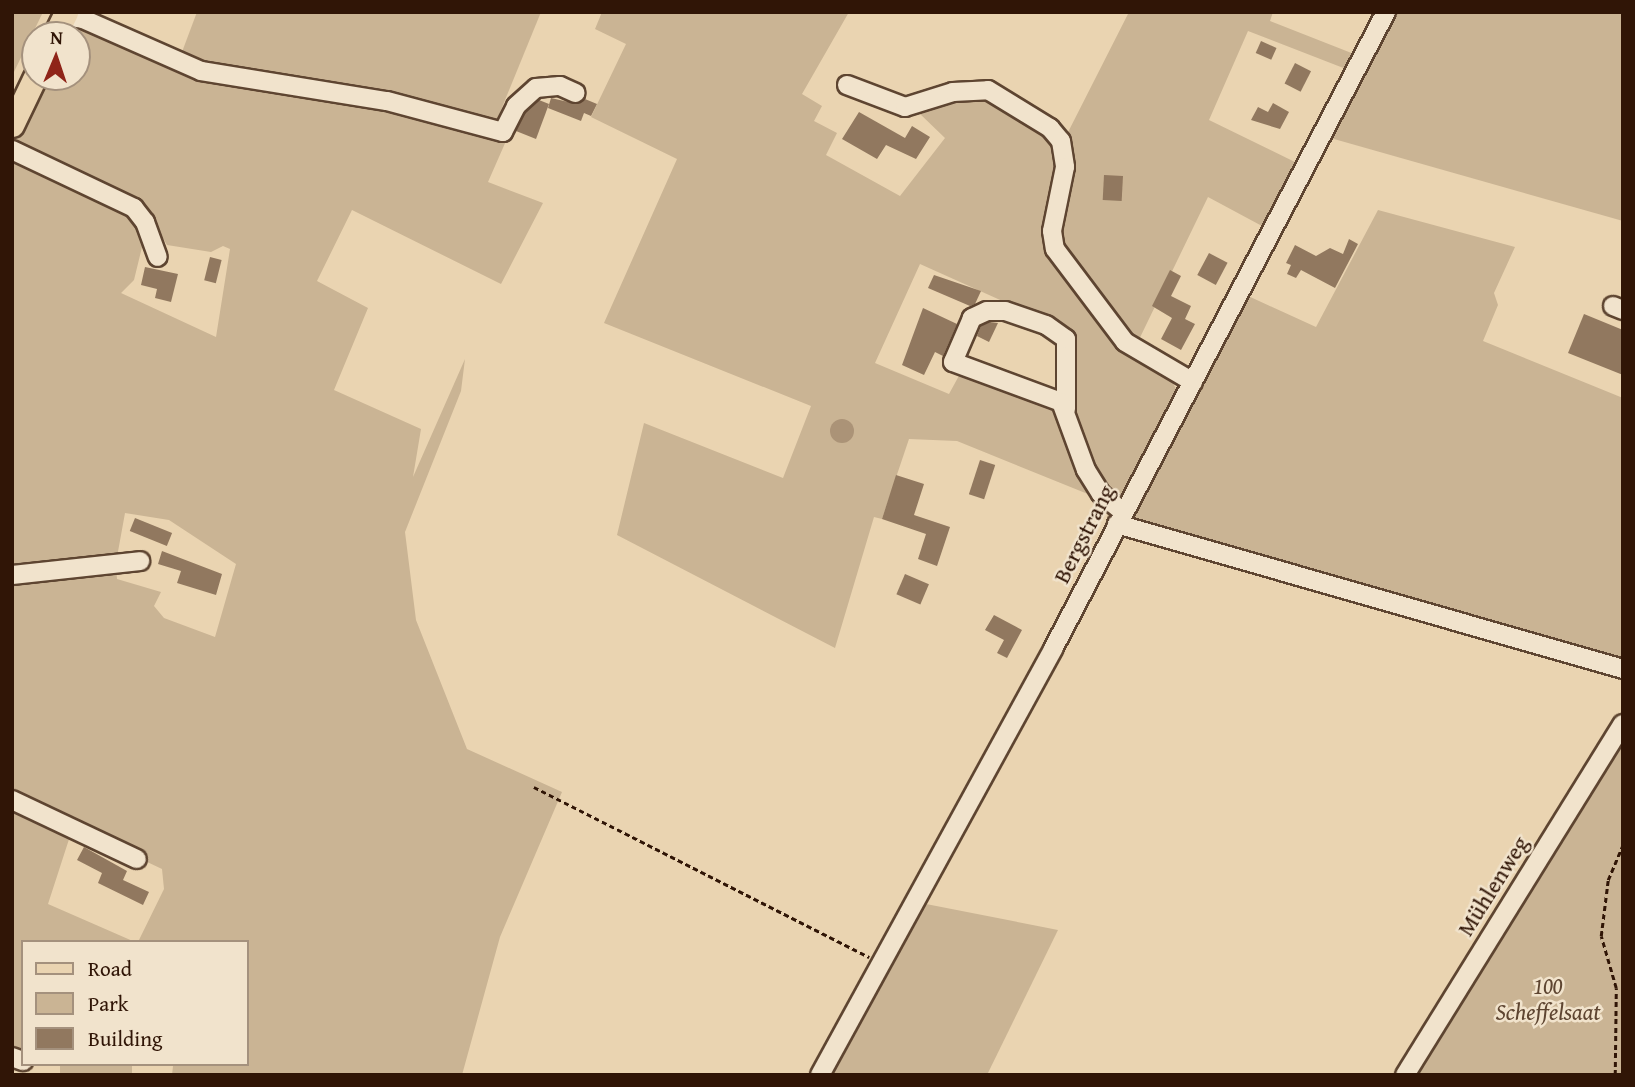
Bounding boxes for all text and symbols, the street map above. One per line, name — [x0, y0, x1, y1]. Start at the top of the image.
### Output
north arrow — [21, 21, 91, 91]
text: N — [50, 23, 63, 51]
street label: Bergstrang — [1048, 480, 1120, 588]
street label: Mühlenweg — [1451, 831, 1535, 941]
legend — [21, 940, 248, 1066]
text: Road — [88, 953, 132, 984]
park label: 100 Scheffelsaat — [1495, 972, 1601, 1026]
text: Park — [88, 988, 129, 1019]
text: Building — [88, 1023, 162, 1054]

